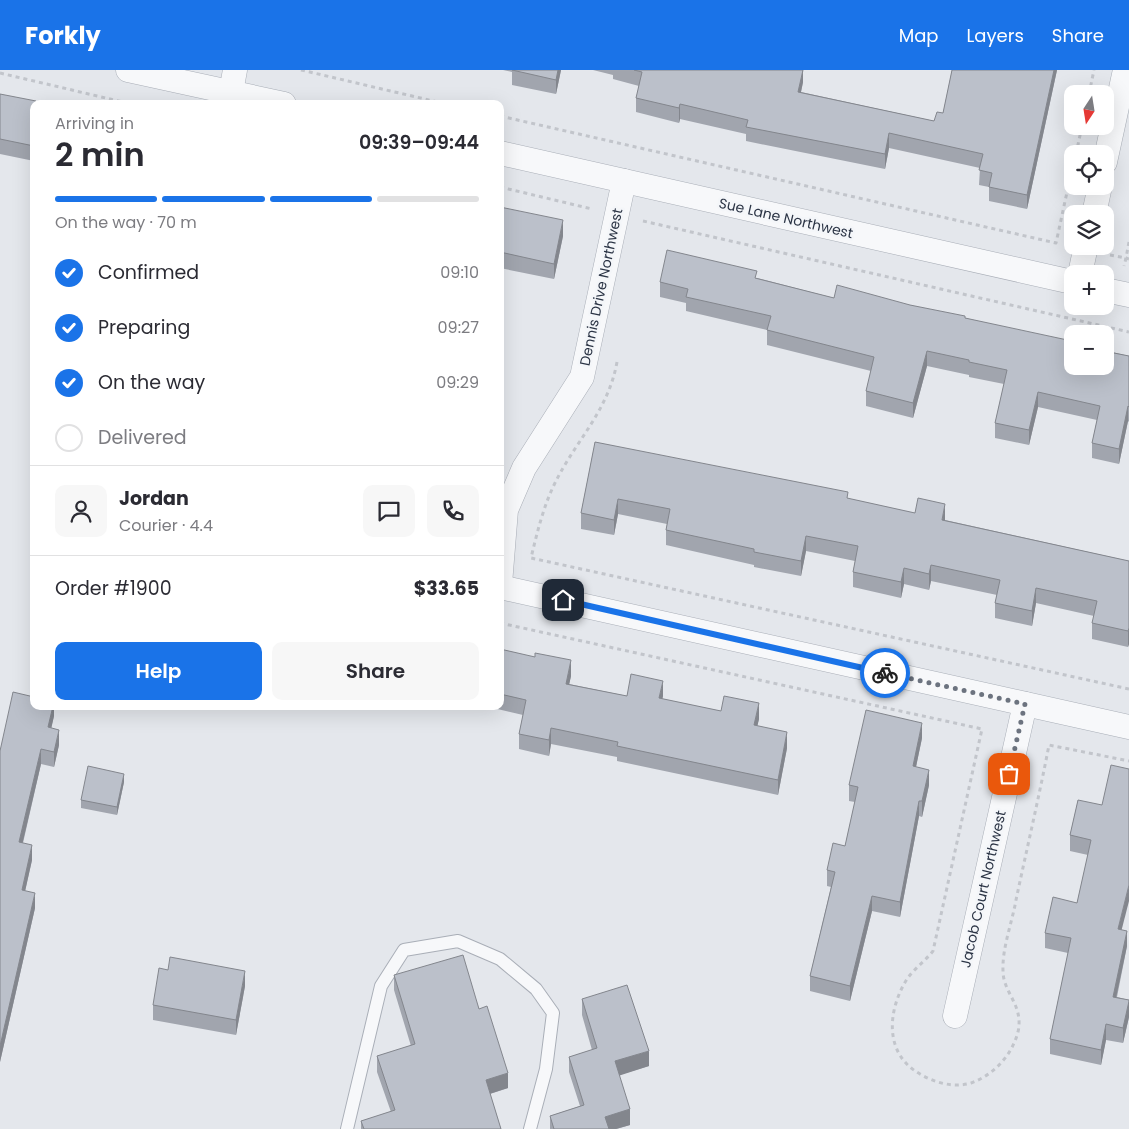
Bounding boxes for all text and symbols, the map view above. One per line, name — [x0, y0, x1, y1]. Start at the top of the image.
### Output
text: Forkly — [25, 19, 101, 52]
text: Map — [899, 23, 939, 48]
text: Layers — [967, 23, 1024, 48]
text: Share — [1052, 23, 1104, 48]
north arrow — [1064, 85, 1114, 135]
map controls — [1064, 85, 1114, 375]
text: Arriving in — [55, 112, 134, 135]
text: 09:39–09:44 — [359, 129, 479, 156]
text: 2 min — [55, 132, 145, 177]
button: locate — [1064, 145, 1114, 195]
street label: Sue Lane Northwest — [717, 193, 855, 243]
button: layers — [1064, 205, 1114, 255]
street label: Dennis Drive Northwest — [575, 206, 627, 368]
text: On the way · 70 m — [55, 211, 197, 234]
icon: check — [55, 259, 83, 287]
text: Confirmed — [98, 259, 199, 286]
text: 09:10 — [440, 261, 479, 284]
button: + — [1064, 265, 1114, 315]
icon: check — [55, 314, 83, 342]
text: Preparing — [98, 314, 190, 341]
text: 09:27 — [438, 316, 479, 339]
button: − — [1064, 325, 1114, 375]
icon: check — [55, 369, 83, 397]
text: On the way — [98, 369, 205, 396]
text: 09:29 — [436, 371, 479, 394]
text: Delivered — [98, 424, 187, 451]
button: person — [55, 485, 107, 537]
text: Jordan — [119, 485, 189, 512]
button: chat — [363, 485, 415, 537]
button: phone — [427, 485, 479, 537]
text: Courier · 4.4 — [119, 514, 213, 537]
text: Order #1900 — [55, 575, 172, 602]
text: $33.65 — [414, 575, 479, 602]
pin — [542, 579, 584, 621]
icon: home — [549, 586, 577, 614]
button: Help — [55, 642, 262, 700]
button: Share — [272, 642, 479, 700]
courier — [860, 648, 910, 698]
icon: bike — [871, 659, 899, 687]
pin — [988, 753, 1030, 795]
icon: bag — [995, 760, 1023, 788]
street label: Jacob Court Northwest — [955, 808, 1011, 970]

